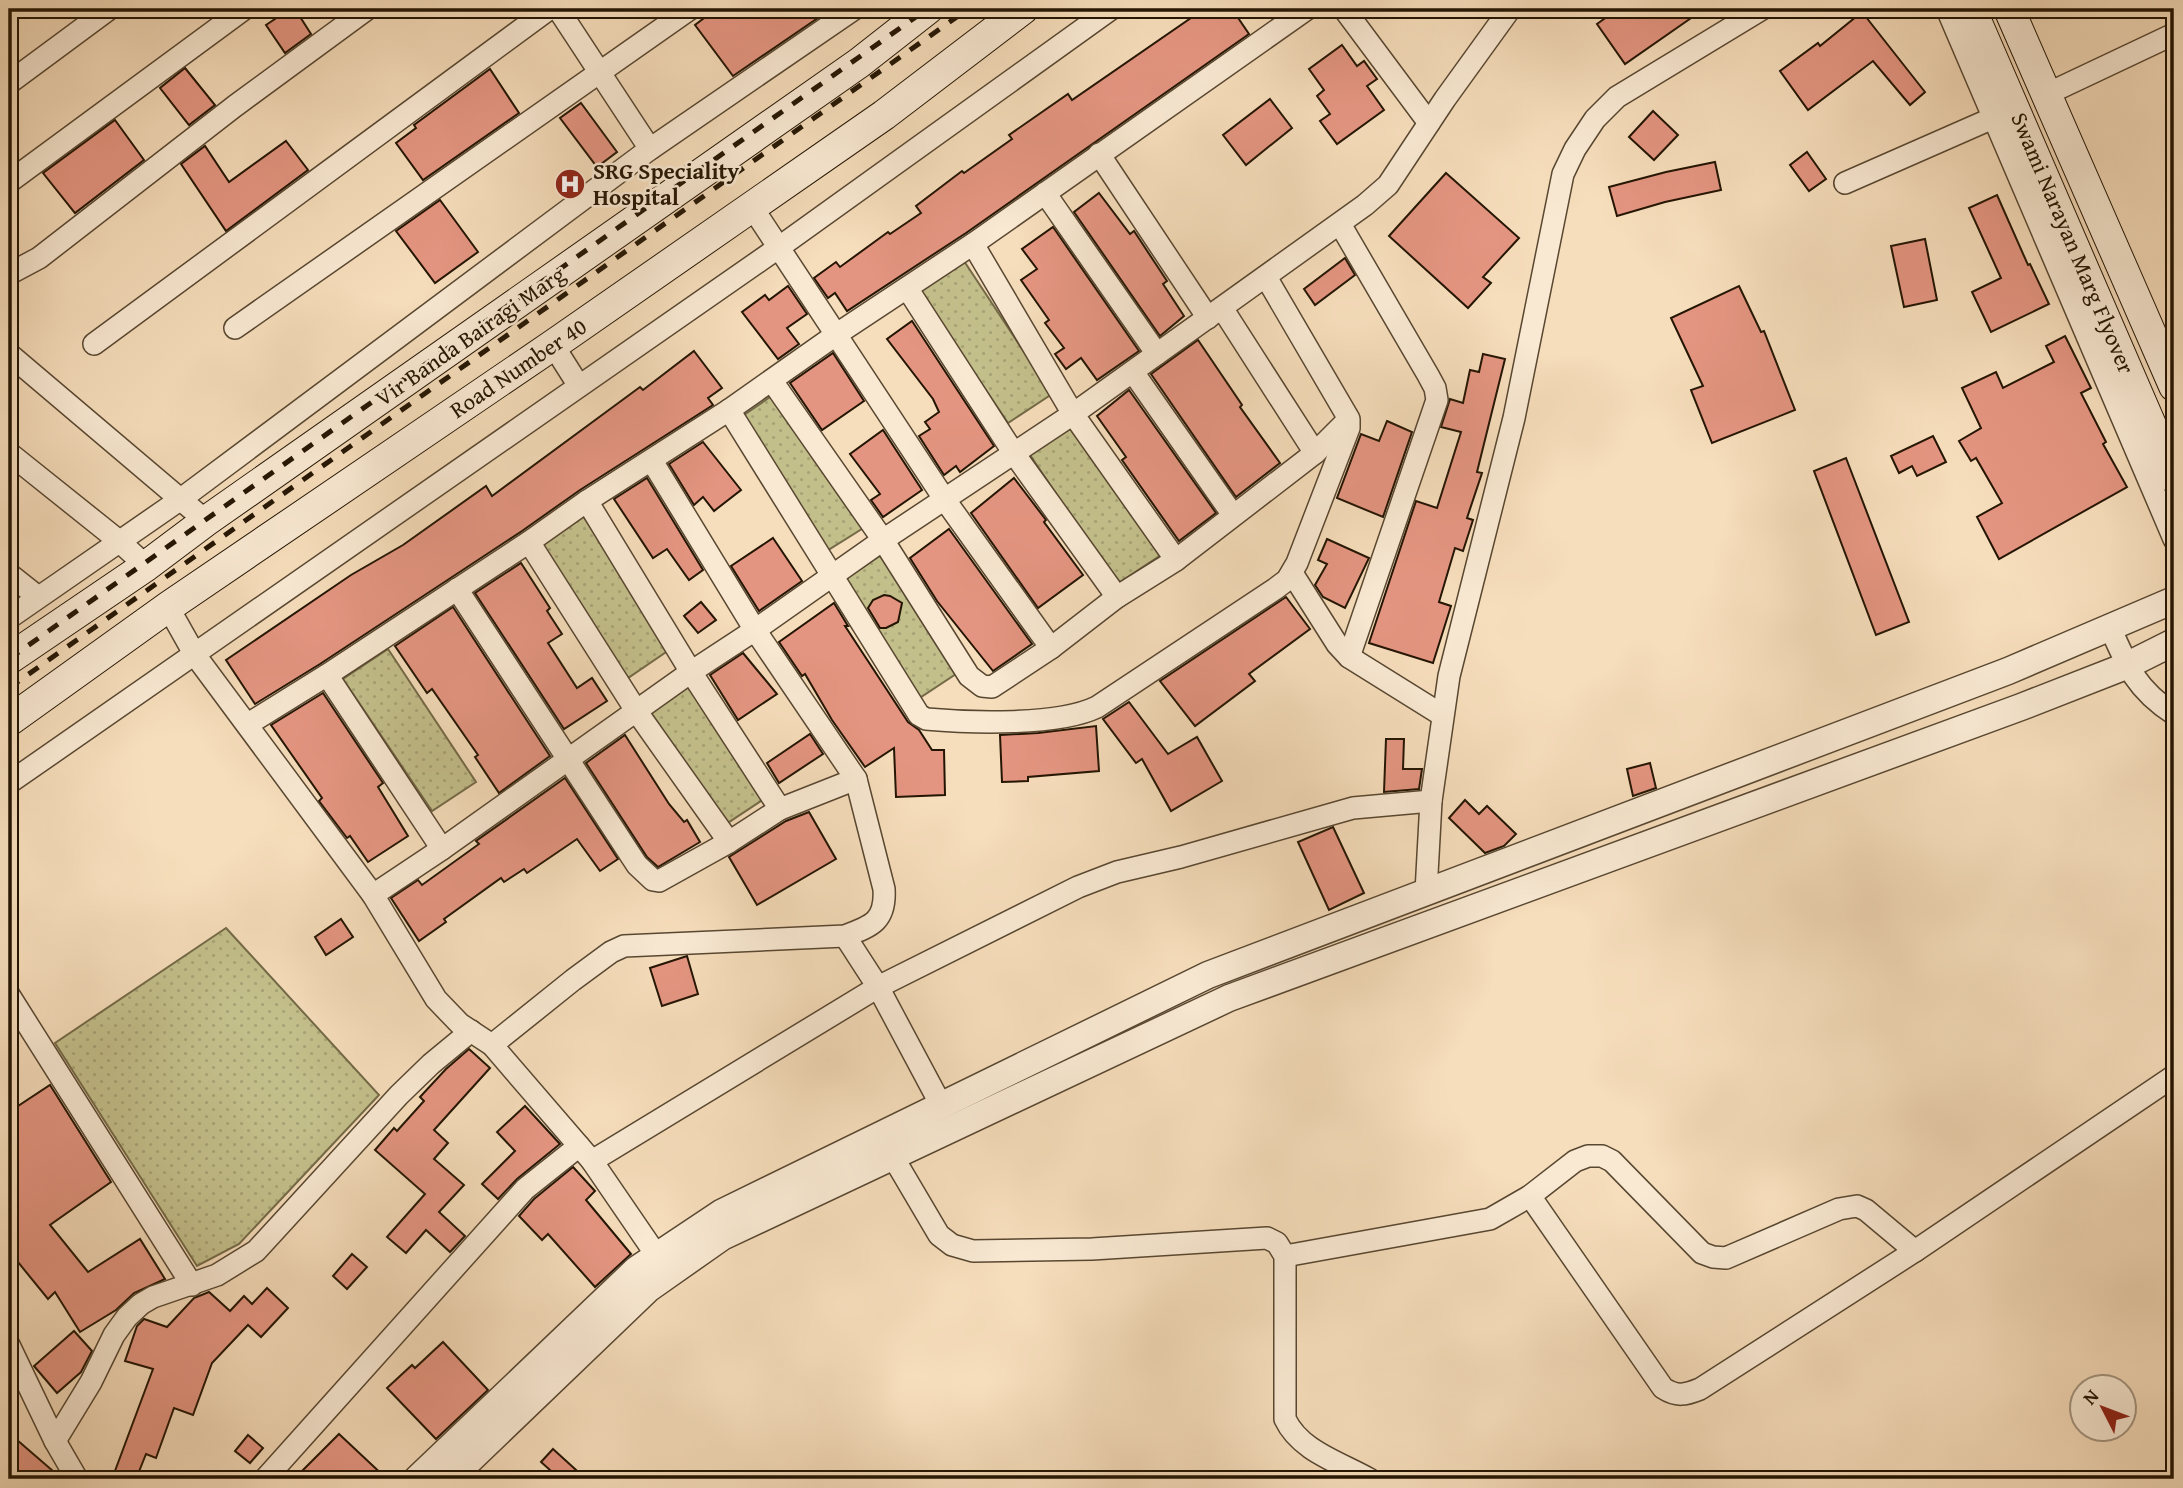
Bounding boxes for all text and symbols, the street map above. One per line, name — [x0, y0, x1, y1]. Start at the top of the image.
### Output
street label: Swami Narayan Marg Flyover — [2003, 107, 2144, 379]
place label: SRG Speciality Hospital — [593, 154, 739, 213]
hospital icon: SRG Speciality Hospital — [553, 167, 587, 201]
street label: Vir Banda Bairagi Marg — [368, 257, 572, 414]
street label: Road Number 40 — [443, 309, 593, 426]
north arrow — [2068, 1372, 2138, 1442]
text: N — [2076, 1382, 2105, 1411]

